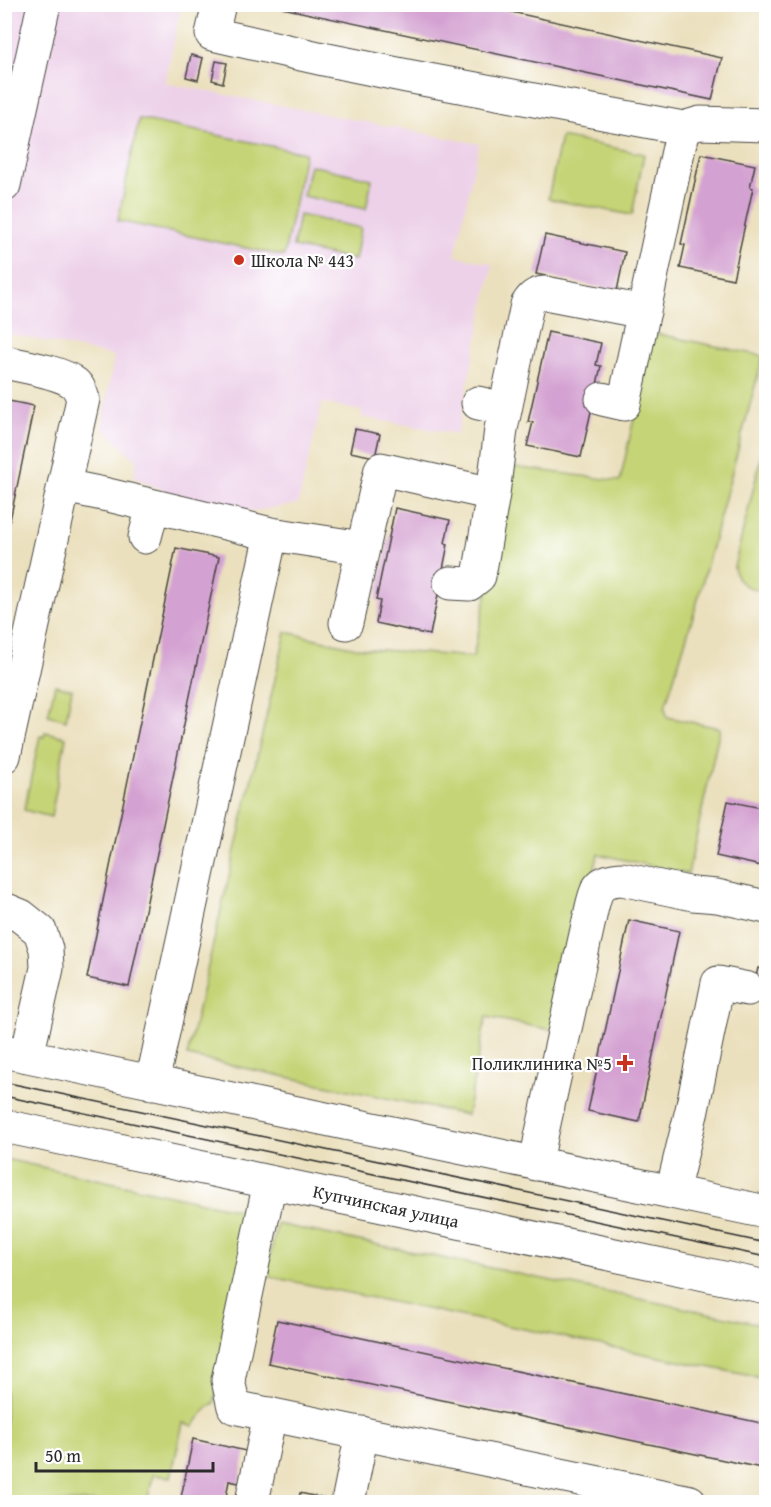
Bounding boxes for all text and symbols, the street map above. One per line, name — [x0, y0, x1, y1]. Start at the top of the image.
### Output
place label: Школа № 443 — [251, 247, 354, 274]
marker: Школа № 443 — [232, 253, 246, 267]
place label: Поликлиника №5 — [472, 1050, 612, 1077]
marker: Поликлиника №5 — [616, 1054, 634, 1072]
street label: Купчинская улица — [310, 1177, 462, 1235]
scale bar — [36, 1435, 213, 1473]
text: 50 m — [45, 1442, 81, 1469]

